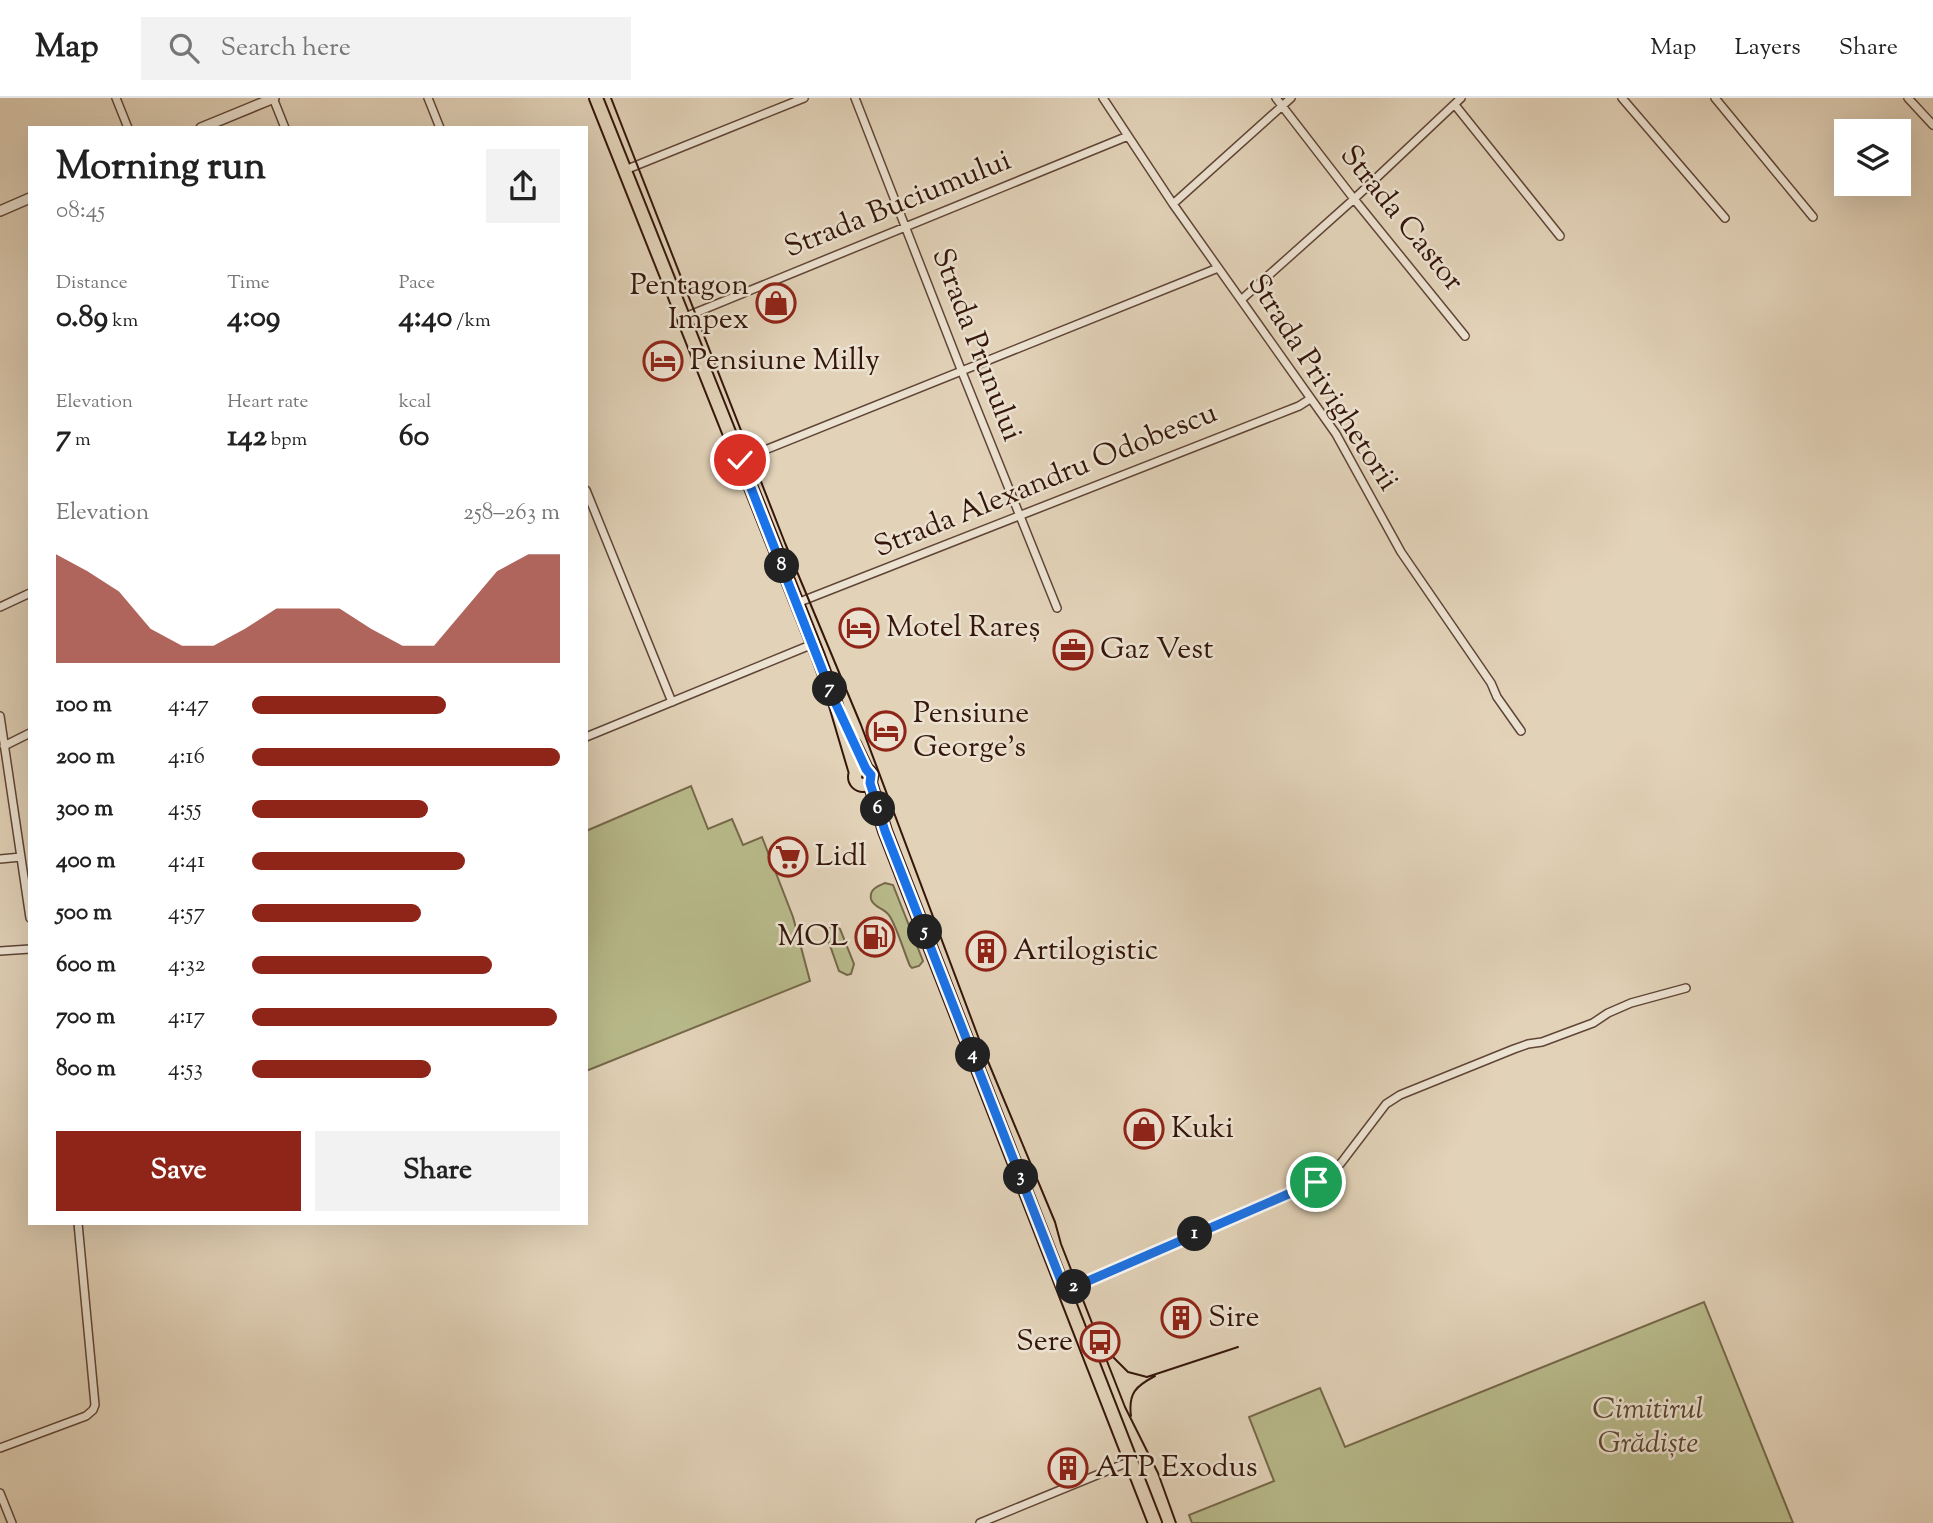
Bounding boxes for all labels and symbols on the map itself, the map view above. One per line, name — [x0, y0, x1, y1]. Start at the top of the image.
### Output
street label: Strada Castor — [1329, 137, 1473, 301]
street label: Strada Buciumului — [778, 140, 1018, 270]
street label: Strada Prunului — [919, 242, 1033, 448]
place label: Pentagon Impex — [630, 265, 749, 342]
street label: Strada Privighetorii — [1236, 266, 1408, 500]
shop icon: Pentagon Impex — [755, 282, 797, 324]
hotel icon: Pensiune Milly — [642, 340, 684, 382]
place label: Pensiune Milly — [690, 340, 880, 383]
street label: Strada Alexandru Odobescu — [868, 392, 1224, 570]
pin — [710, 430, 770, 490]
pin: 8 — [764, 548, 800, 584]
hotel icon: Motel Rareș — [838, 607, 880, 649]
place label: Motel Rareș — [886, 607, 1040, 650]
office icon: Gaz Vest — [1052, 629, 1094, 671]
place label: Gaz Vest — [1100, 629, 1213, 672]
pin: 7 — [812, 672, 848, 706]
place label: Pensiune George's — [913, 693, 1029, 770]
hotel icon: Pensiune George's — [865, 710, 907, 752]
pin: 6 — [860, 792, 896, 826]
supermarket icon: Lidl — [767, 836, 809, 878]
place label: Lidl — [815, 836, 867, 879]
pin: 5 — [908, 914, 942, 950]
place label: MOL — [777, 916, 848, 959]
fuel station icon: MOL — [854, 916, 896, 958]
building icon: Artilogistic — [965, 930, 1007, 972]
place label: Artilogistic — [1013, 930, 1158, 973]
pin: 4 — [956, 1038, 990, 1072]
shop icon: Kuki — [1123, 1108, 1165, 1150]
place label: Kuki — [1171, 1108, 1234, 1151]
pin — [1286, 1152, 1346, 1212]
pin: 3 — [1004, 1160, 1038, 1194]
pin: 1 — [1178, 1216, 1212, 1252]
pin: 2 — [1056, 1270, 1092, 1304]
building icon: Sire — [1160, 1297, 1202, 1339]
place label: Sire — [1208, 1297, 1259, 1340]
place label: Sere — [1016, 1321, 1073, 1364]
bus stop icon: Sere — [1079, 1321, 1121, 1363]
park label: Cimitirul Grădiște — [1592, 1389, 1704, 1466]
building icon: ATP Exodus — [1047, 1447, 1089, 1489]
place label: ATP Exodus — [1095, 1447, 1258, 1490]

